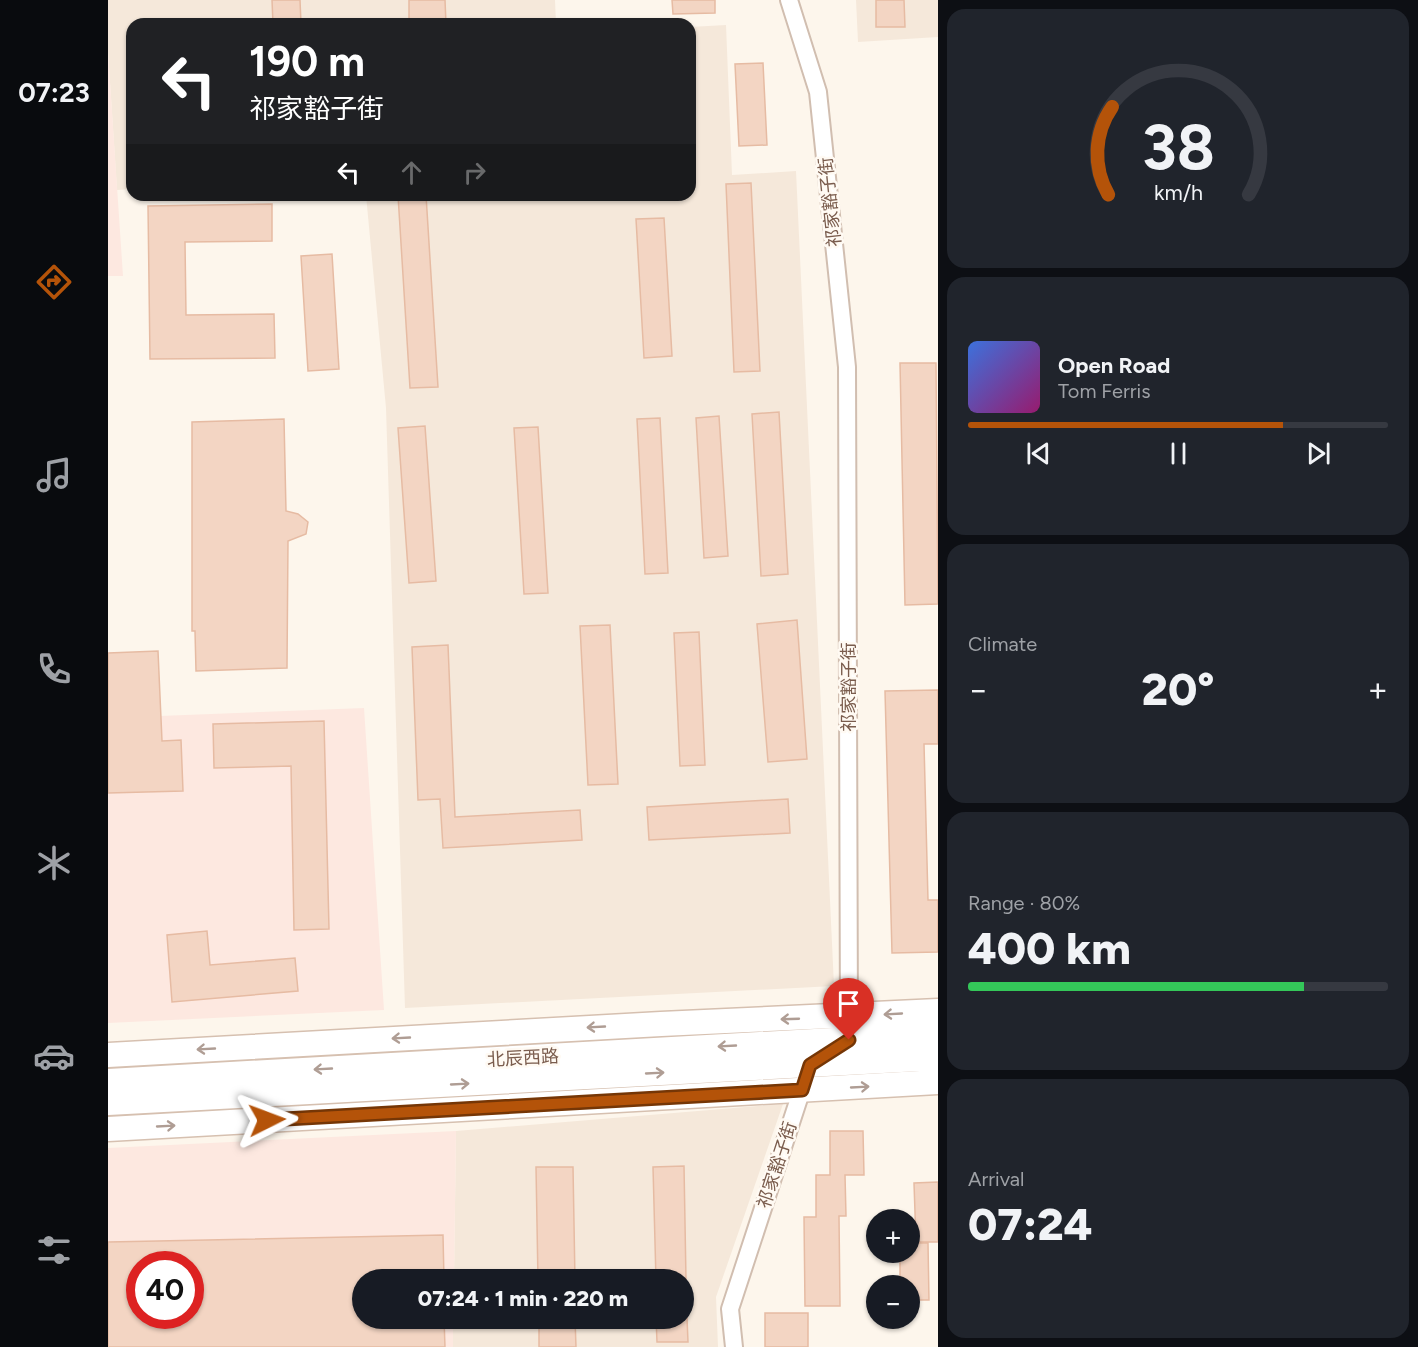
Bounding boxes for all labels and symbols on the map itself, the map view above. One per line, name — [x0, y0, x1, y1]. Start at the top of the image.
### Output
street label: 祁家豁子街 — [814, 156, 846, 248]
street label: 祁家豁子街 — [838, 642, 860, 732]
pin — [823, 978, 874, 1040]
one-way arrow — [884, 1009, 904, 1020]
one-way arrow — [781, 1013, 801, 1024]
one-way arrow — [586, 1022, 606, 1033]
one-way arrow — [391, 1033, 411, 1044]
one-way arrow — [718, 1041, 738, 1052]
one-way arrow — [197, 1044, 217, 1055]
street label: 北辰西路 — [486, 1045, 560, 1071]
one-way arrow — [313, 1063, 333, 1074]
one-way arrow — [644, 1068, 664, 1079]
one-way arrow — [449, 1078, 469, 1089]
one-way arrow — [850, 1081, 870, 1092]
position arrow — [235, 1088, 299, 1152]
street label: 祁家豁子街 — [753, 1119, 801, 1211]
one-way arrow — [156, 1120, 176, 1131]
speed limit sign: 40 — [126, 1251, 204, 1329]

